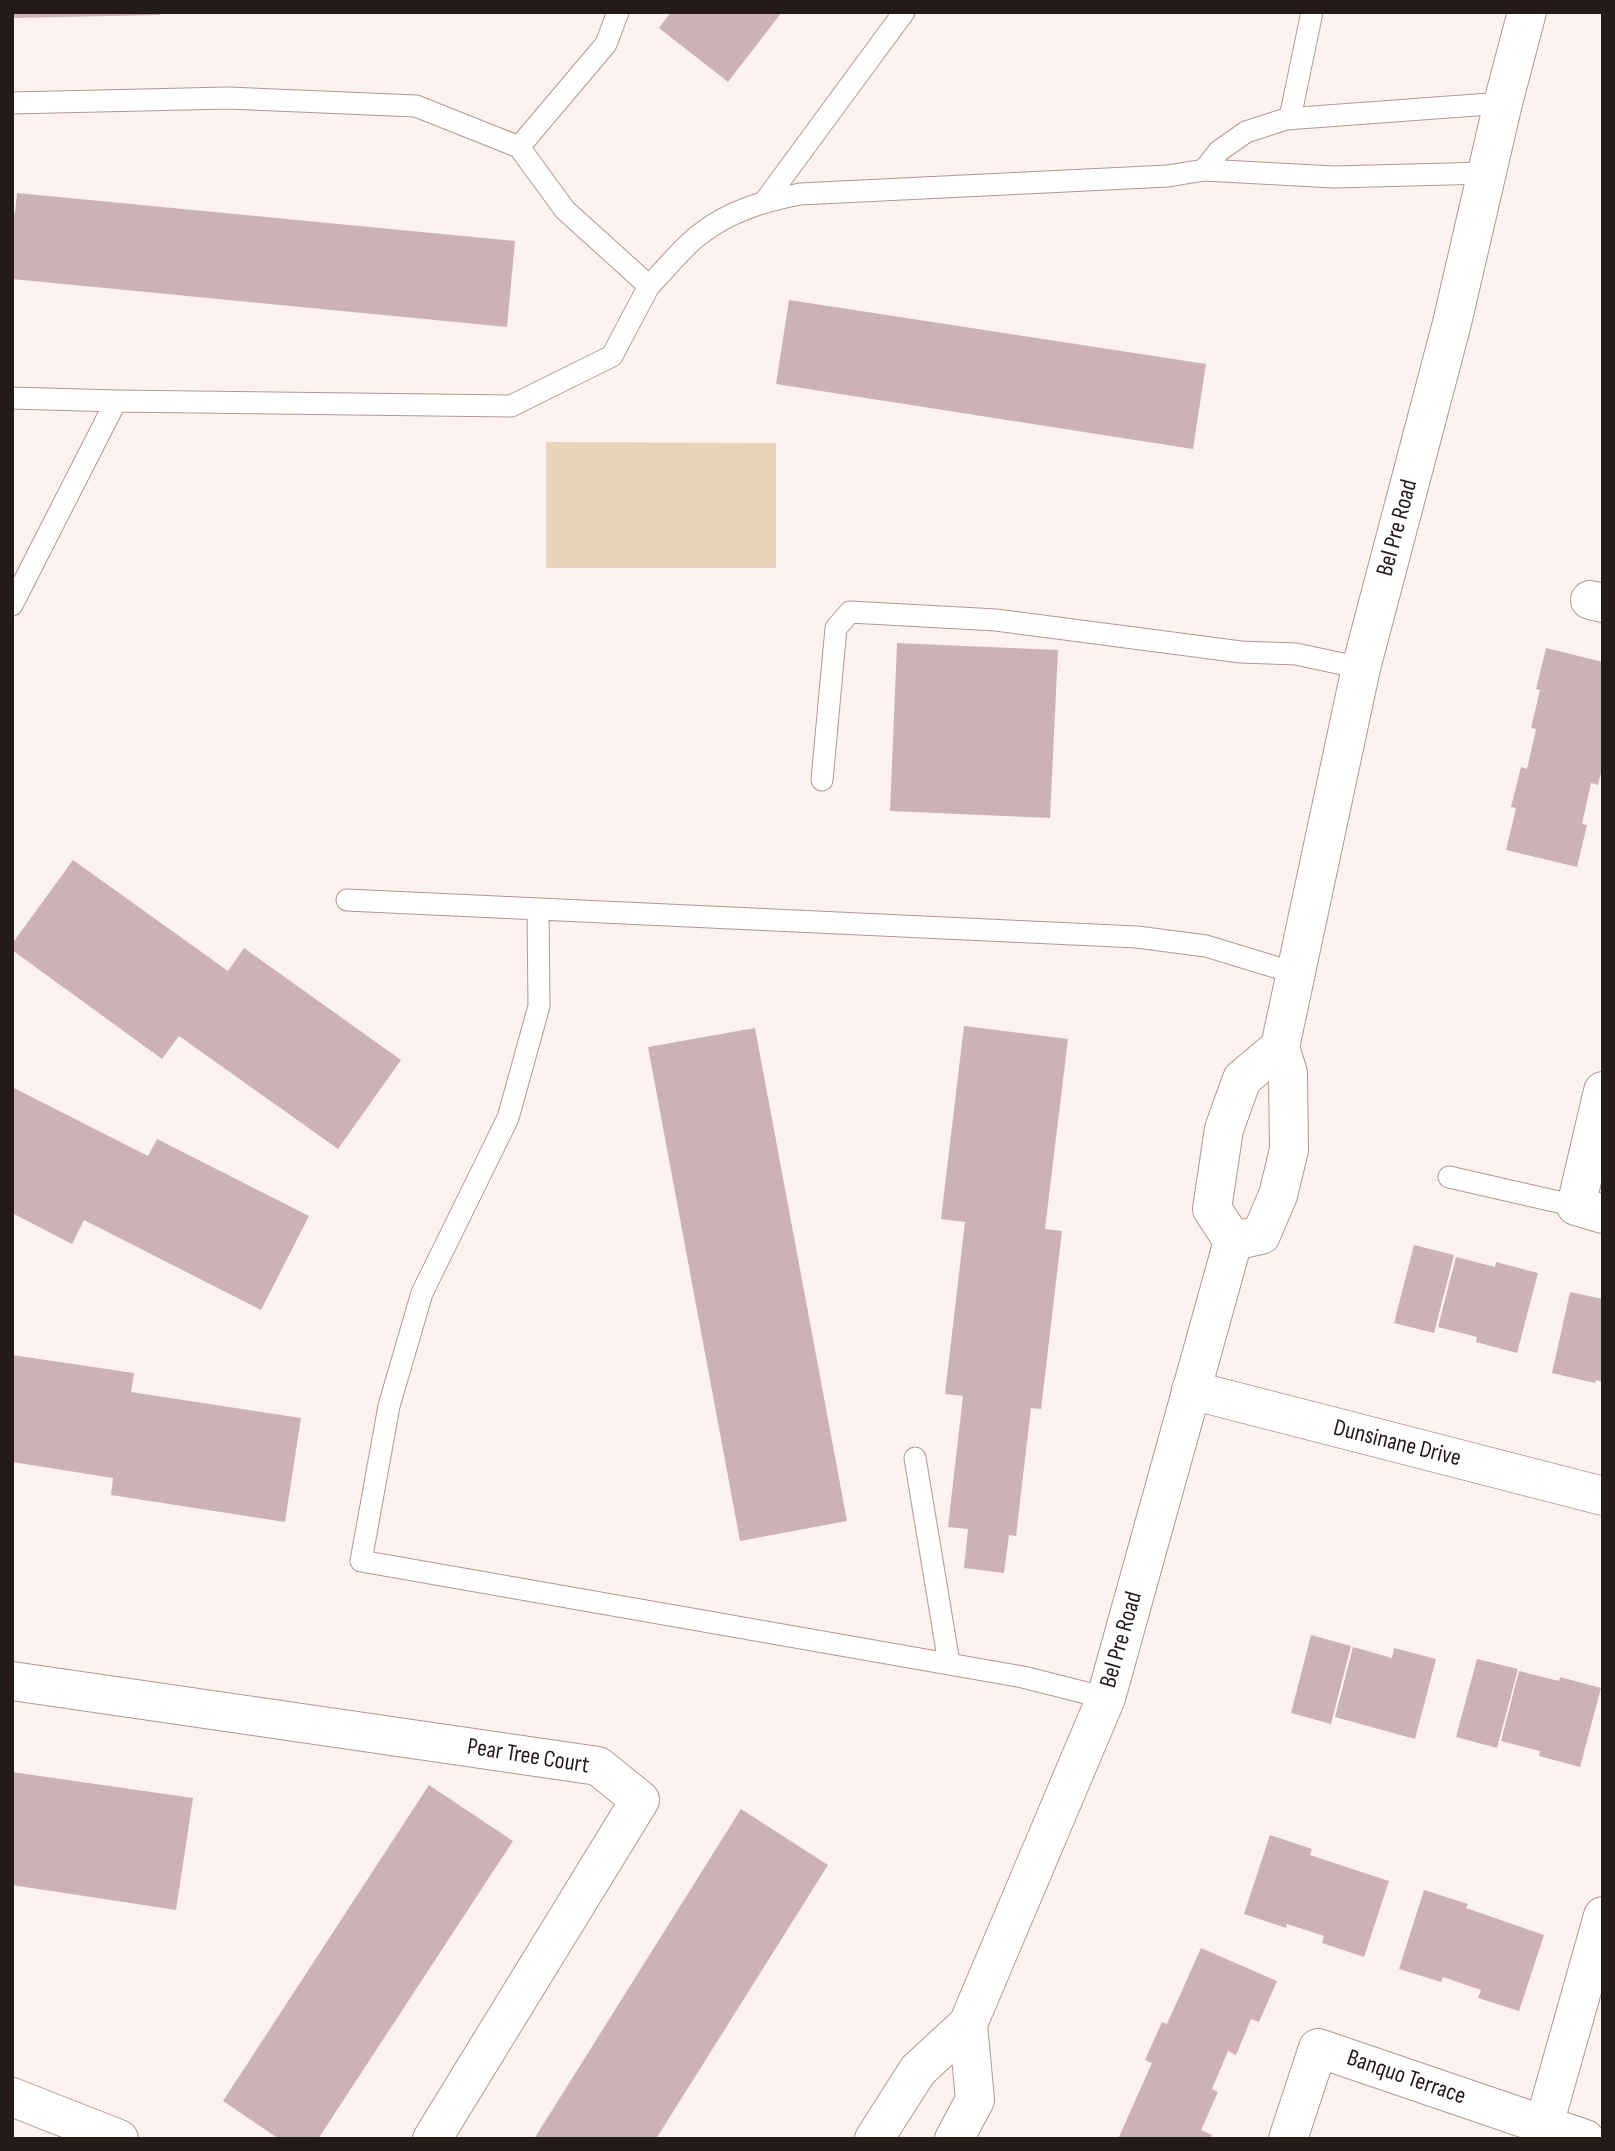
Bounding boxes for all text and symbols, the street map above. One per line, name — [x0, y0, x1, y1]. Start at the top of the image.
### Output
street label: Bel Pre Road — [1371, 477, 1425, 579]
street label: Dunsinane Drive — [1330, 1414, 1464, 1474]
street label: Bel Pre Road — [1095, 1589, 1149, 1691]
street label: Pear Tree Court — [465, 1733, 591, 1781]
street label: Banquo Terrace — [1343, 2044, 1469, 2112]

